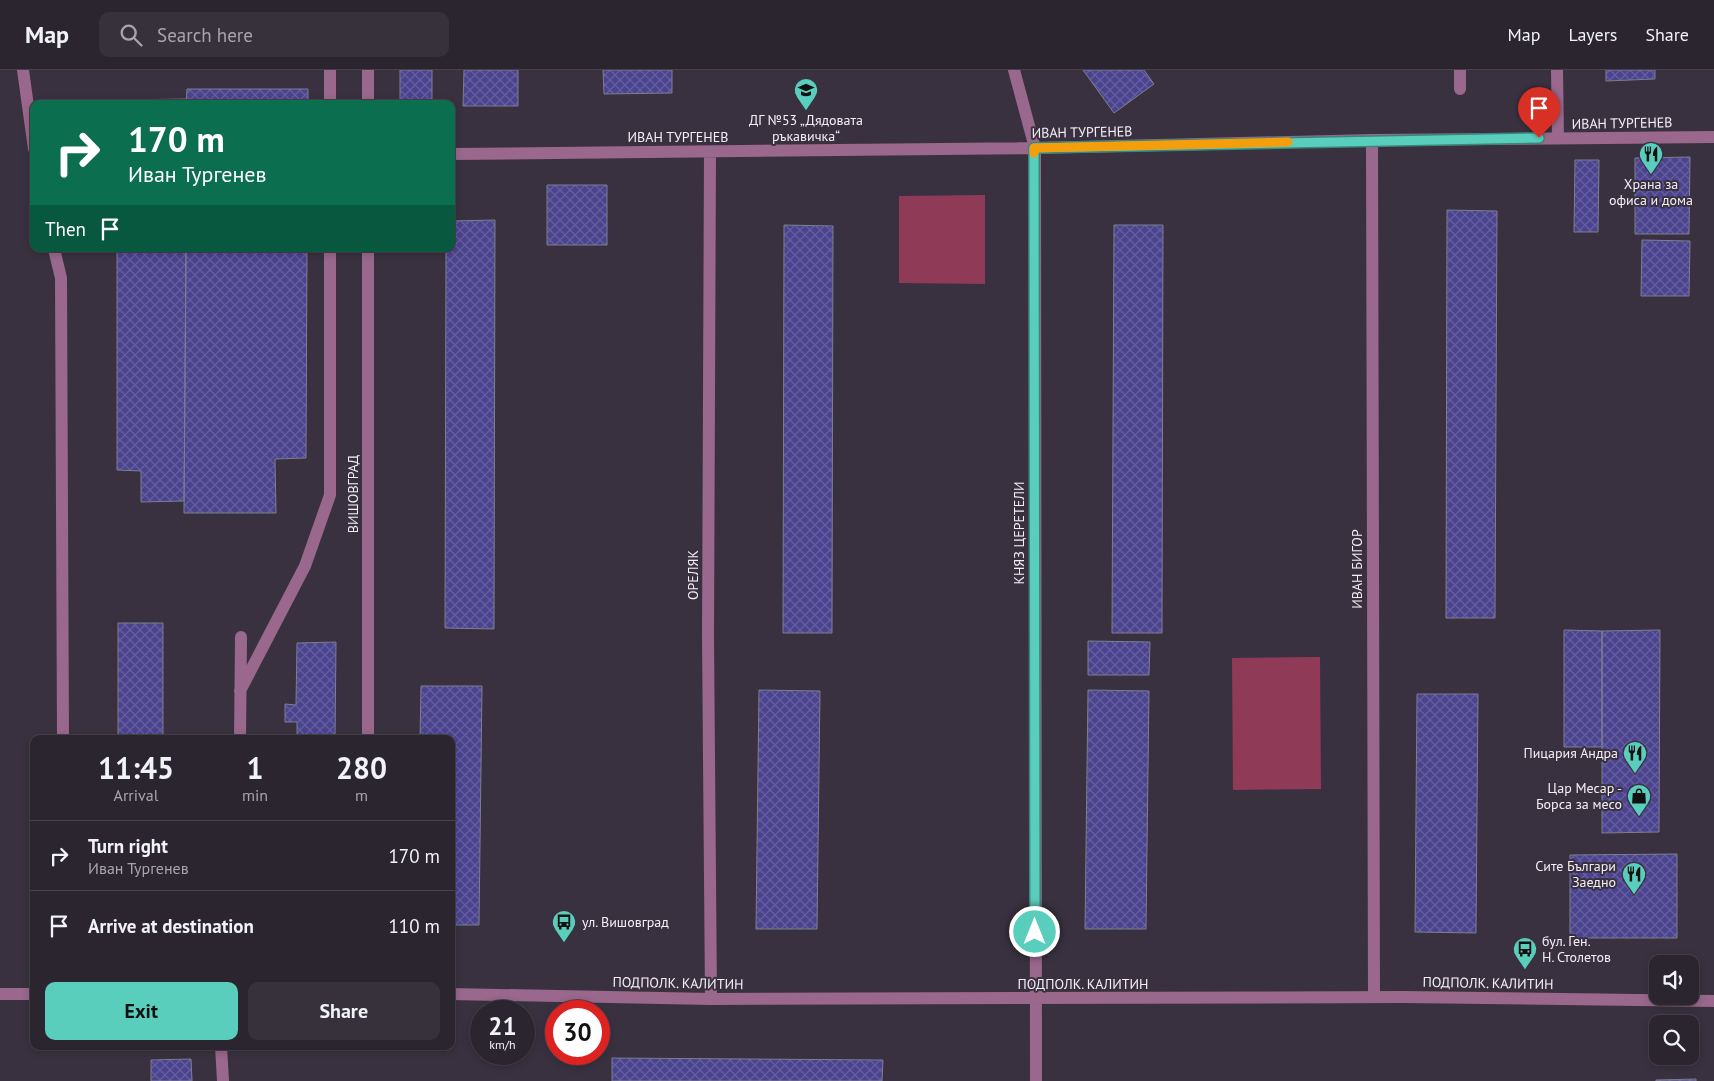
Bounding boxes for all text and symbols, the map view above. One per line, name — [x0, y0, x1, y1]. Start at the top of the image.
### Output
search box — [99, 12, 449, 57]
text: Map — [25, 19, 69, 50]
icon: search — [117, 21, 145, 49]
text: Search here — [157, 23, 253, 47]
text: Map — [1508, 23, 1540, 46]
text: Layers — [1568, 23, 1617, 46]
text: Share — [1645, 23, 1689, 46]
school or university icon: ДГ №53 „Дядовата ръкавичка“ — [793, 77, 819, 111]
pin — [1518, 87, 1560, 138]
icon: arrive — [1525, 94, 1553, 122]
place label: ДГ №53 „Дядовата ръкавичка“ — [749, 111, 863, 145]
street label: ИВАН ТУРГЕНЕВ — [1571, 113, 1673, 133]
text: 170 m — [128, 116, 225, 162]
icon: right — [45, 120, 110, 185]
street label: ИВАН ТУРГЕНЕВ — [1031, 122, 1133, 142]
street label: ИВАН ТУРГЕНЕВ — [628, 128, 728, 146]
restaurant icon: Храна за офиса и дома — [1638, 141, 1664, 175]
text: Иван Тургенев — [128, 160, 266, 188]
place label: Храна за офиса и дома — [1609, 175, 1693, 209]
icon: arrive — [96, 215, 124, 243]
text: Then — [45, 217, 86, 241]
street label: ВИШОВГРАД — [344, 455, 362, 533]
street label: КНЯЗ ЦЕРЕТЕЛИ — [1010, 481, 1028, 585]
street label: ИВАН БИГОР — [1348, 529, 1366, 609]
street label: ОРЕЛЯК — [684, 549, 702, 600]
restaurant icon: Пицария Андра — [1622, 740, 1648, 774]
place label: Пицария Андра — [1524, 744, 1618, 762]
text: 11:45 — [98, 748, 174, 787]
text: 1 — [247, 748, 264, 787]
text: 280 — [336, 748, 387, 787]
place label: Цар Месар - Борса за месо — [1536, 779, 1622, 813]
shop icon: Цар Месар - Борса за месо — [1626, 783, 1652, 817]
text: Arrival — [114, 785, 158, 805]
text: min — [242, 785, 268, 805]
text: m — [355, 785, 368, 805]
text: Turn right — [88, 834, 168, 858]
icon: right — [45, 842, 73, 870]
text: 170 m — [388, 844, 440, 868]
place label: Сите Българи Заедно — [1535, 857, 1616, 891]
text: Иван Тургенев — [88, 858, 189, 878]
restaurant icon: Сите Българи Заедно — [1621, 861, 1647, 895]
position arrow — [1008, 905, 1060, 957]
bus stop icon: ул. Вишовград — [551, 909, 577, 943]
icon: arrive — [45, 912, 73, 940]
place label: ул. Вишовград — [582, 913, 669, 931]
text: Arrive at destination — [88, 914, 254, 938]
text: 110 m — [388, 914, 440, 938]
place label: бул. Ген. Н. Столетов — [1542, 932, 1611, 966]
bus stop icon: бул. Ген. Н. Столетов — [1512, 936, 1538, 970]
map controls — [1649, 955, 1699, 1065]
button: sound — [1649, 955, 1699, 1005]
street label: ПОДПОЛК. КАЛИТИН — [612, 973, 744, 993]
street label: ПОДПОЛК. КАЛИТИН — [1422, 973, 1554, 993]
street label: ПОДПОЛК. КАЛИТИН — [1018, 975, 1148, 993]
button: Exit — [45, 982, 238, 1040]
button: Share — [248, 982, 440, 1040]
speed limit sign: 30 — [545, 1000, 610, 1065]
text: 21 — [488, 1010, 517, 1042]
button: search — [1649, 1015, 1699, 1065]
text: km/h — [489, 1037, 516, 1052]

